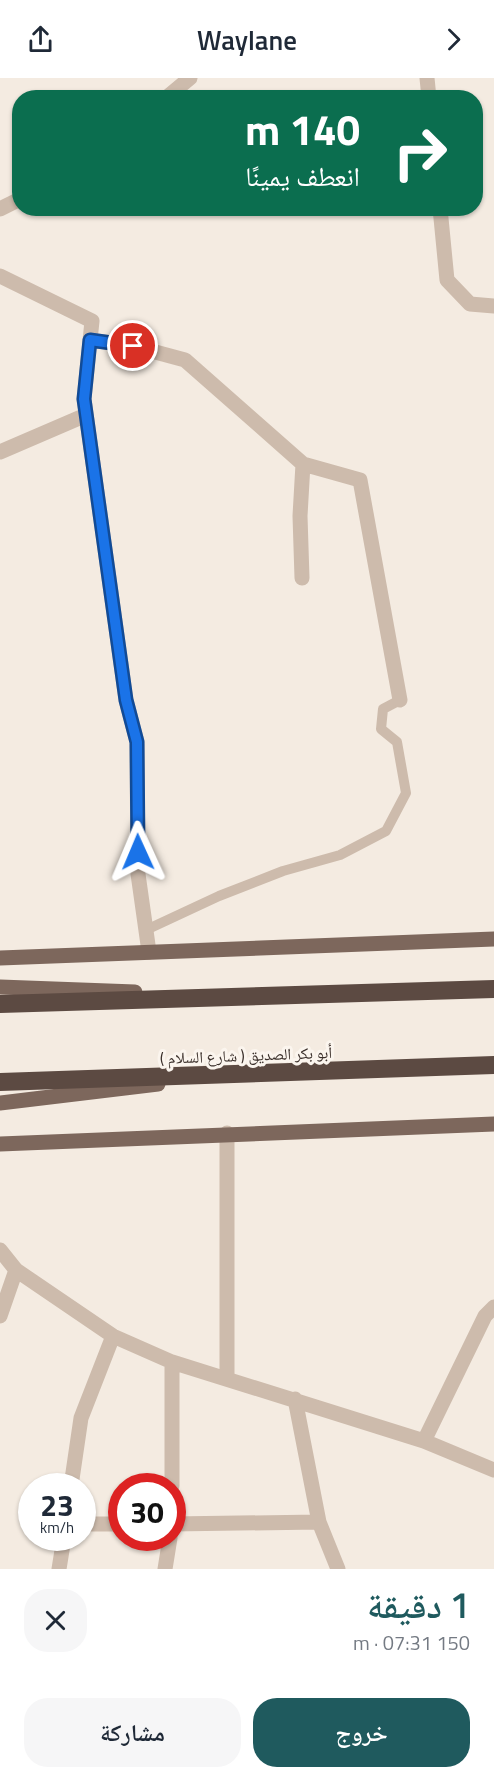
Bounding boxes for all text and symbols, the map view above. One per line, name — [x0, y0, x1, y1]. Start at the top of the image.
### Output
text: Waylane — [197, 19, 297, 60]
icon: share — [24, 23, 57, 56]
icon: forward — [437, 23, 470, 56]
text: 140 m — [245, 97, 360, 161]
icon: right — [381, 114, 459, 192]
text: انعطف يمينًا — [245, 155, 360, 196]
pin — [107, 320, 158, 371]
icon: arrive — [116, 329, 149, 362]
position arrow — [106, 820, 170, 884]
street label: ( شارع السلام ) أبو بكر الصديق — [159, 1040, 333, 1070]
speed limit sign: 30 — [108, 1473, 186, 1551]
text: 23 — [40, 1482, 74, 1528]
text: km/h — [40, 1516, 74, 1539]
text: 1 دقيقة — [367, 1577, 470, 1632]
button: close — [24, 1589, 87, 1652]
text: 150 m · 07:31 — [353, 1627, 470, 1658]
button: مشاركة — [24, 1698, 241, 1767]
button: خروج — [253, 1698, 470, 1767]

